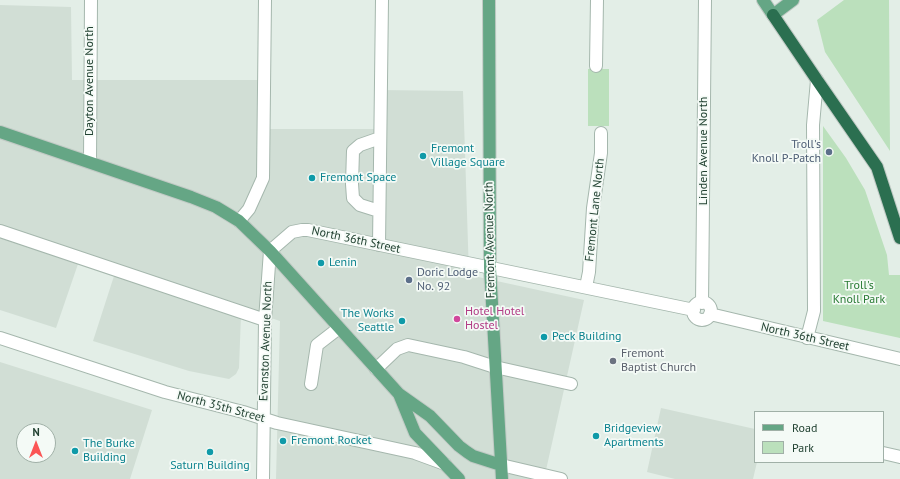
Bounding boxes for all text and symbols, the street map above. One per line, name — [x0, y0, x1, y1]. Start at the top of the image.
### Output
street label: Dayton Avenue North — [83, 26, 97, 136]
street label: Linden Avenue North — [697, 97, 711, 205]
place label: Troll's Knoll P-Patch — [752, 138, 821, 166]
place label: Fremont Village Square — [431, 142, 505, 170]
marker: Troll's Knoll P-Patch — [824, 147, 834, 157]
marker: Fremont Village Square — [418, 151, 428, 161]
street label: Fremont Lane North — [582, 158, 608, 262]
place label: Fremont Space — [320, 171, 396, 185]
marker: Fremont Space — [307, 173, 317, 183]
street label: Fremont Avenue North — [482, 182, 498, 298]
street label: North 36th Street — [310, 224, 402, 256]
place label: Lenin — [329, 256, 357, 270]
marker: Lenin — [316, 258, 326, 268]
place label: Doric Lodge No. 92 — [417, 266, 478, 294]
marker: Doric Lodge No. 92 — [404, 275, 414, 285]
park label: Troll's Knoll Park — [833, 279, 885, 307]
street label: Evanston Avenue North — [257, 281, 275, 401]
place label: Hotel Hotel Hostel — [465, 305, 524, 333]
place label: The Works Seattle — [341, 307, 394, 335]
marker: Hotel Hotel Hostel — [452, 314, 462, 324]
marker: The Works Seattle — [397, 316, 407, 326]
street label: North 36th Street — [759, 320, 851, 354]
place label: Peck Building — [552, 330, 621, 344]
marker: Peck Building — [539, 332, 549, 342]
place label: Fremont Baptist Church — [621, 347, 696, 375]
marker: Fremont Baptist Church — [608, 356, 618, 366]
street label: North 35th Street — [176, 388, 266, 426]
legend — [754, 411, 884, 463]
text: Road — [792, 420, 817, 435]
place label: Bridgeview Apartments — [604, 422, 663, 450]
north arrow — [16, 423, 56, 463]
text: N — [32, 425, 40, 439]
marker: Bridgeview Apartments — [591, 431, 601, 441]
place label: Fremont Rocket — [291, 434, 372, 448]
marker: Fremont Rocket — [278, 436, 288, 446]
place label: The Burke Building — [83, 437, 135, 465]
text: Park — [792, 440, 814, 455]
marker: The Burke Building — [70, 446, 80, 456]
marker: Saturn Building — [205, 447, 215, 457]
place label: Saturn Building — [170, 459, 250, 473]

